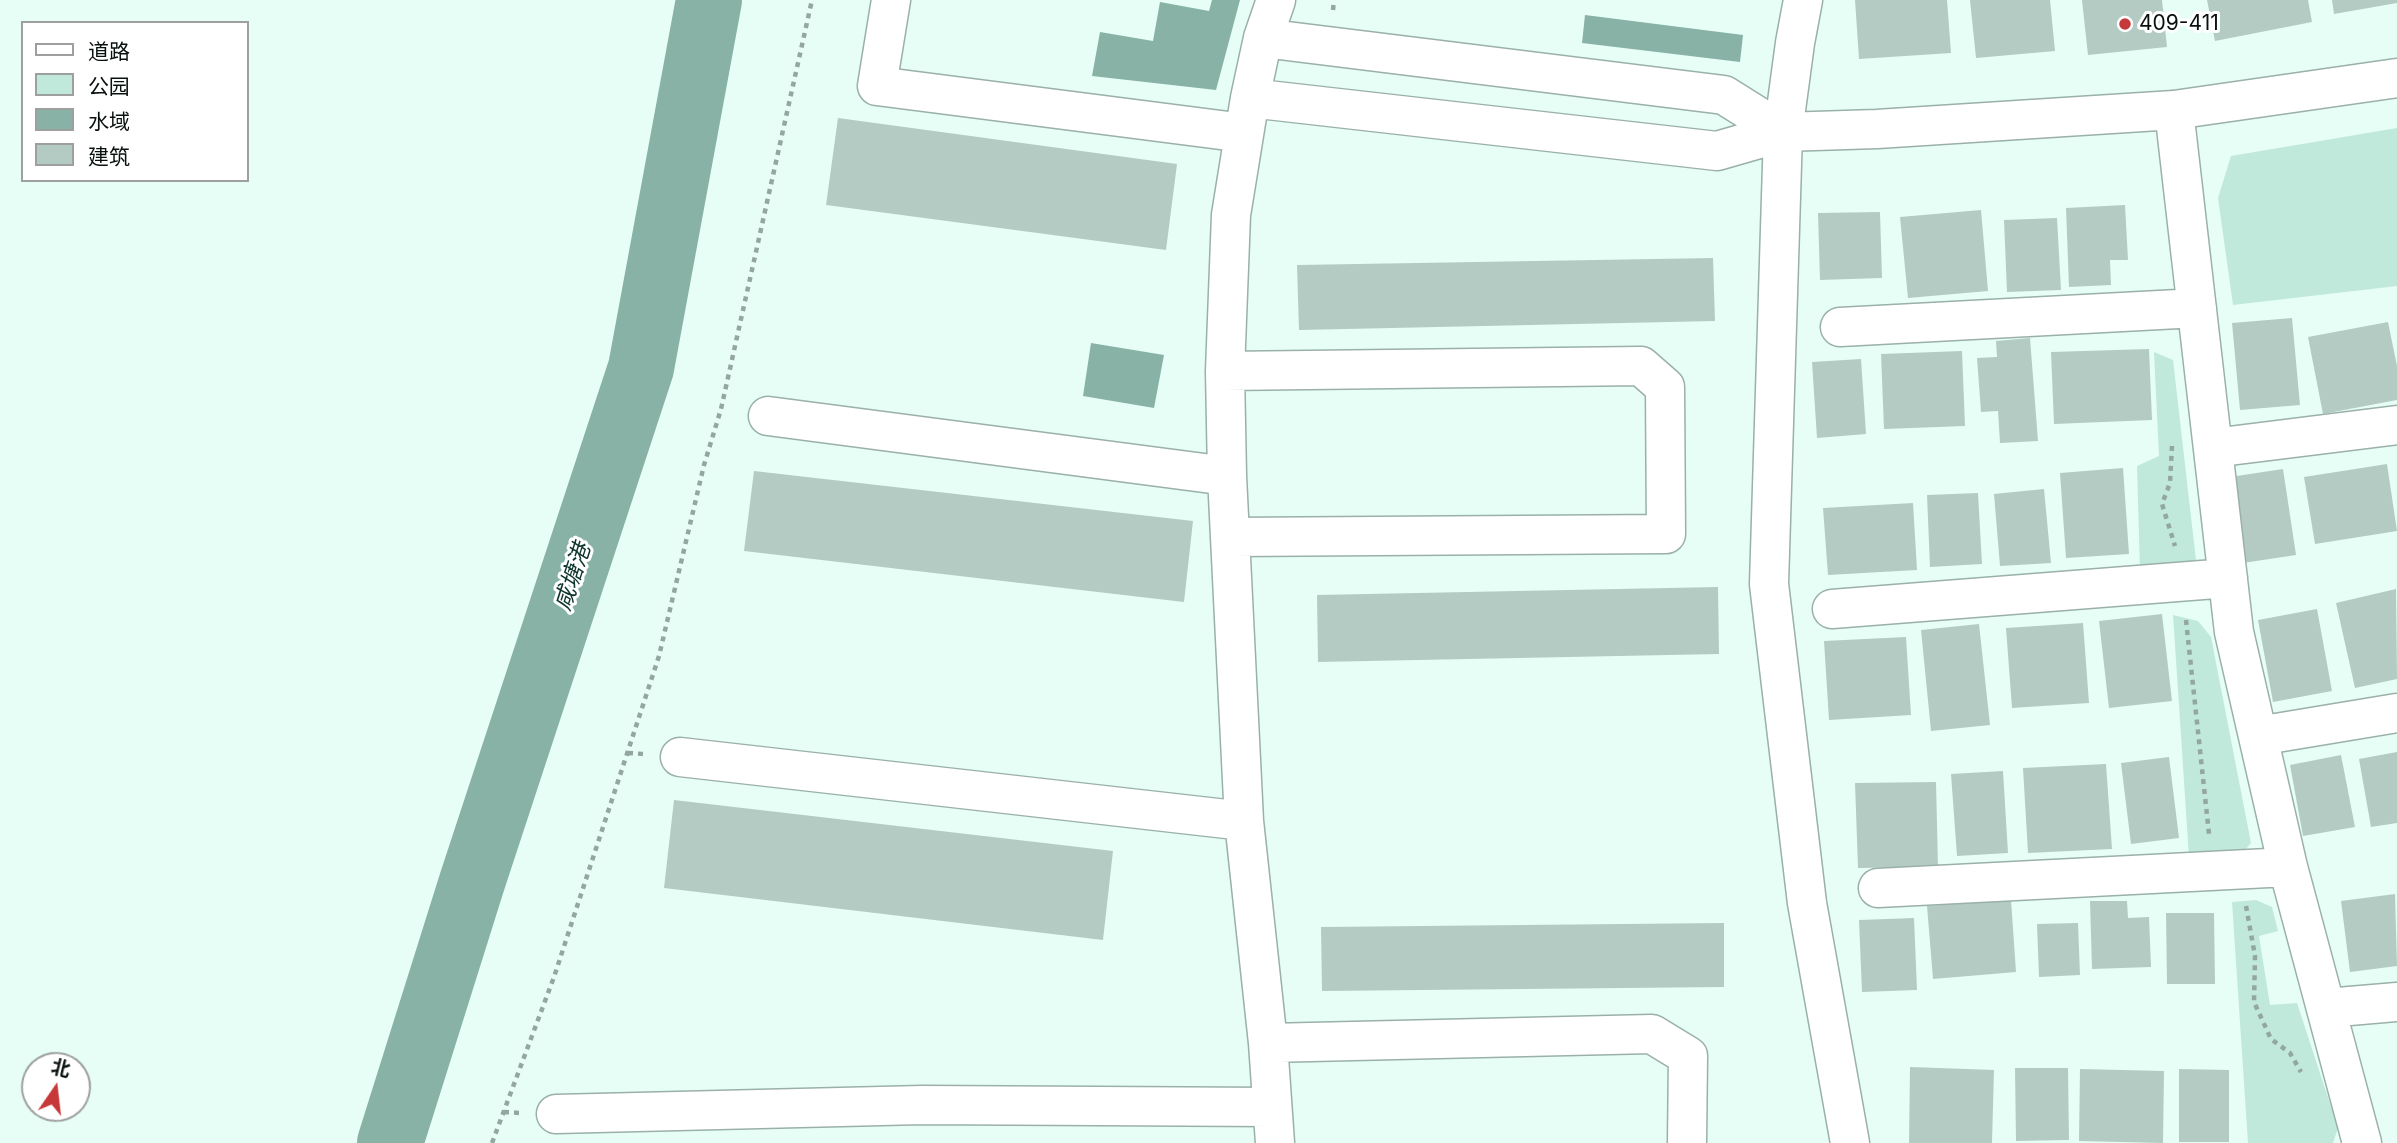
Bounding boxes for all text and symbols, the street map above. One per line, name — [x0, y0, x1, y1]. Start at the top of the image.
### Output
place label: 409-411 — [2139, 11, 2219, 37]
marker: 409-411 — [2117, 16, 2133, 32]
legend — [21, 21, 248, 182]
text: 道路 — [88, 39, 130, 64]
text: 公园 — [88, 74, 130, 99]
text: 水域 — [88, 109, 130, 134]
text: 建筑 — [88, 144, 130, 169]
water label: 咸塘港 — [549, 540, 597, 614]
north arrow — [21, 1052, 91, 1122]
text: 北 — [49, 1055, 73, 1082]

